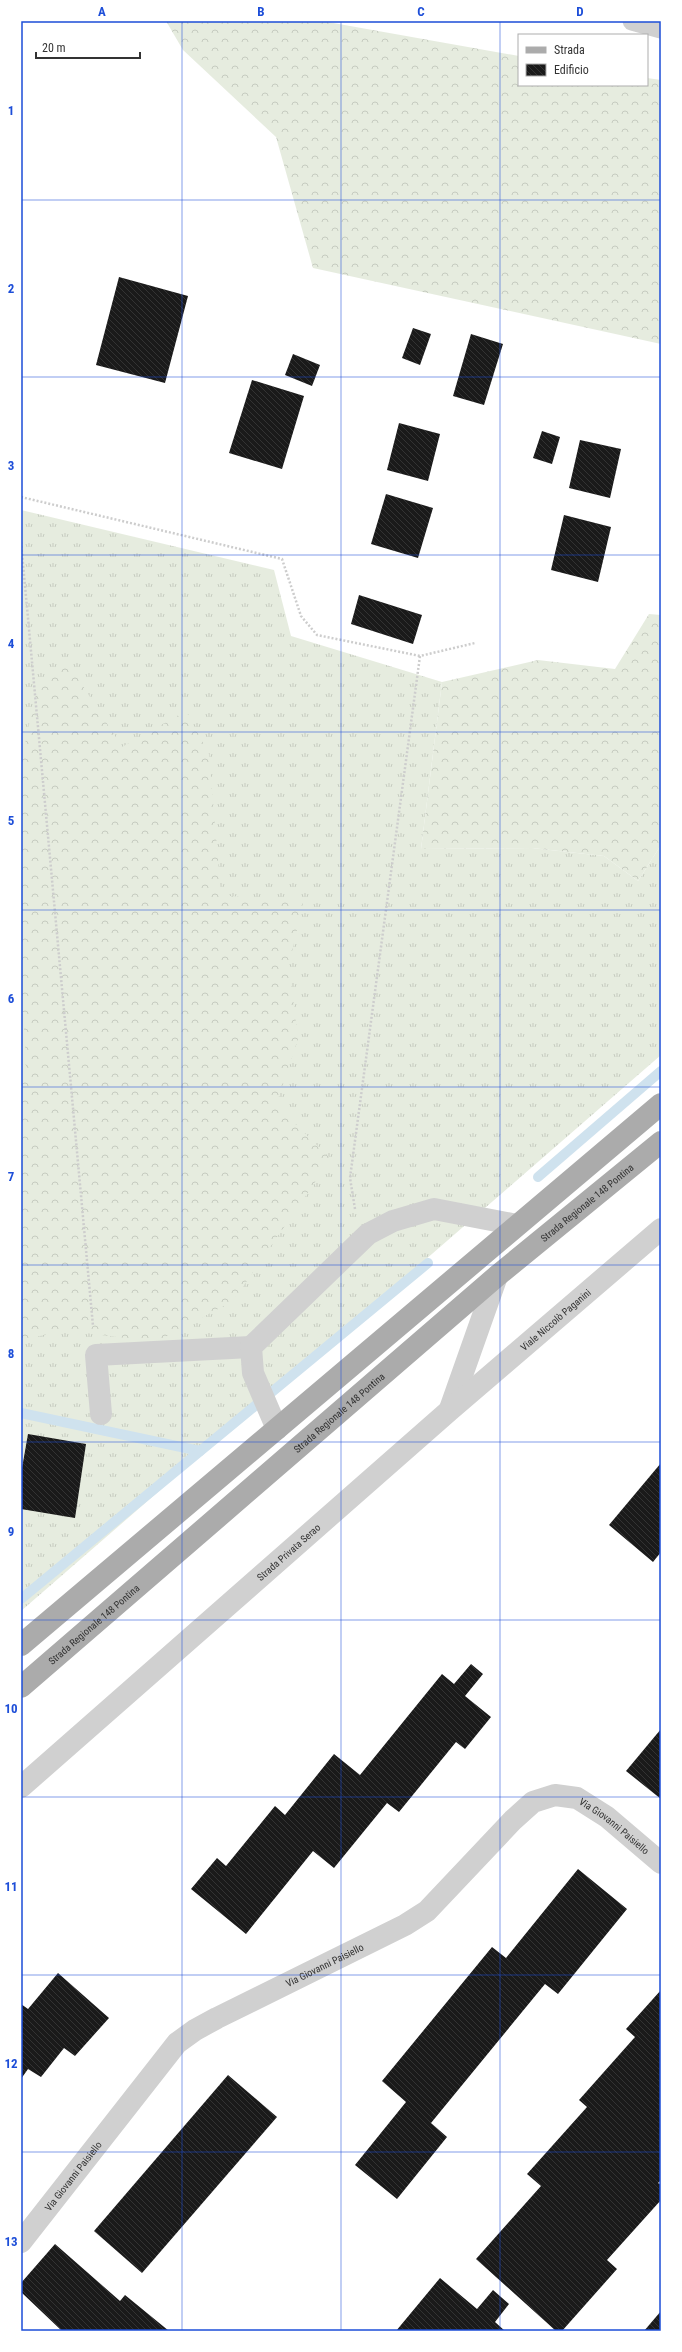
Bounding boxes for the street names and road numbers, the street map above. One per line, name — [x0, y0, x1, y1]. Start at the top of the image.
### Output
street label: Strada Regionale 148 Pontina — [539, 1162, 636, 1244]
street label: Viale Niccolò Paganini — [518, 1287, 593, 1353]
street label: Strada Regionale 148 Pontina — [292, 1371, 387, 1455]
street label: Strada Privata Serao — [255, 1522, 323, 1583]
street label: Strada Regionale 148 Pontina — [46, 1582, 142, 1667]
street label: Via Giovanni Paisiello — [577, 1796, 651, 1856]
street label: Via Giovanni Paisiello — [284, 1941, 365, 1989]
street label: Via Giovanni Paisiello — [43, 2139, 104, 2213]

